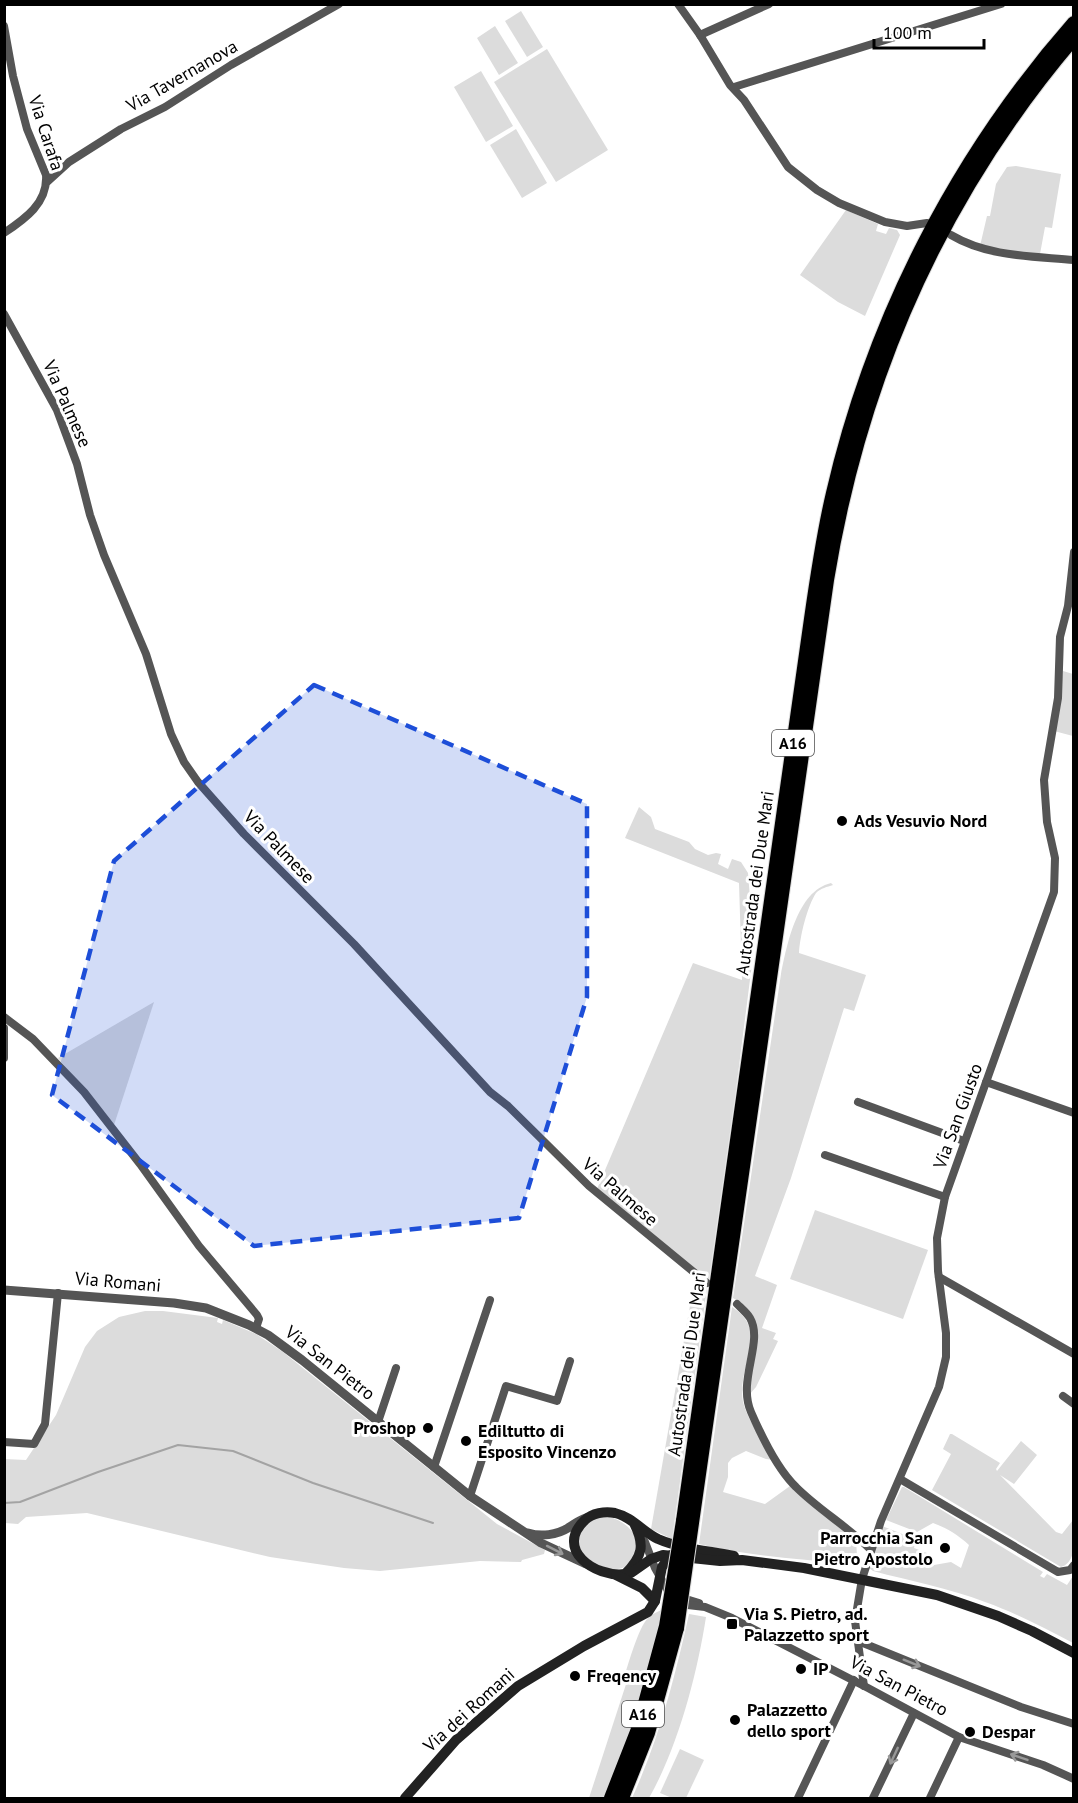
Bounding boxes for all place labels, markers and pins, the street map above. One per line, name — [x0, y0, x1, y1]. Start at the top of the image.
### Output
place label: Ads Vesuvio Nord — [854, 809, 987, 832]
marker: Ads Vesuvio Nord — [835, 814, 849, 828]
place label: Proshop — [353, 1416, 416, 1439]
place label: Ediltutto di Esposito Vincenzo — [478, 1419, 617, 1463]
marker: Proshop — [421, 1421, 435, 1435]
marker: Ediltutto di Esposito Vincenzo — [459, 1434, 473, 1448]
place label: Parrocchia San Pietro Apostolo — [814, 1526, 933, 1570]
marker: Parrocchia San Pietro Apostolo — [938, 1541, 952, 1555]
place label: Via S. Pietro, ad. Palazzetto sport — [743, 1602, 870, 1646]
marker: Via S. Pietro, ad. Palazzetto sport — [725, 1617, 739, 1631]
place label: IP — [813, 1657, 828, 1680]
marker: IP — [794, 1662, 808, 1676]
place label: Freqency — [587, 1664, 657, 1687]
marker: Freqency — [568, 1669, 582, 1683]
place label: Palazzetto dello sport — [747, 1698, 831, 1742]
marker: Palazzetto dello sport — [728, 1713, 742, 1727]
place label: Despar — [982, 1720, 1036, 1743]
marker: Despar — [963, 1725, 977, 1739]

